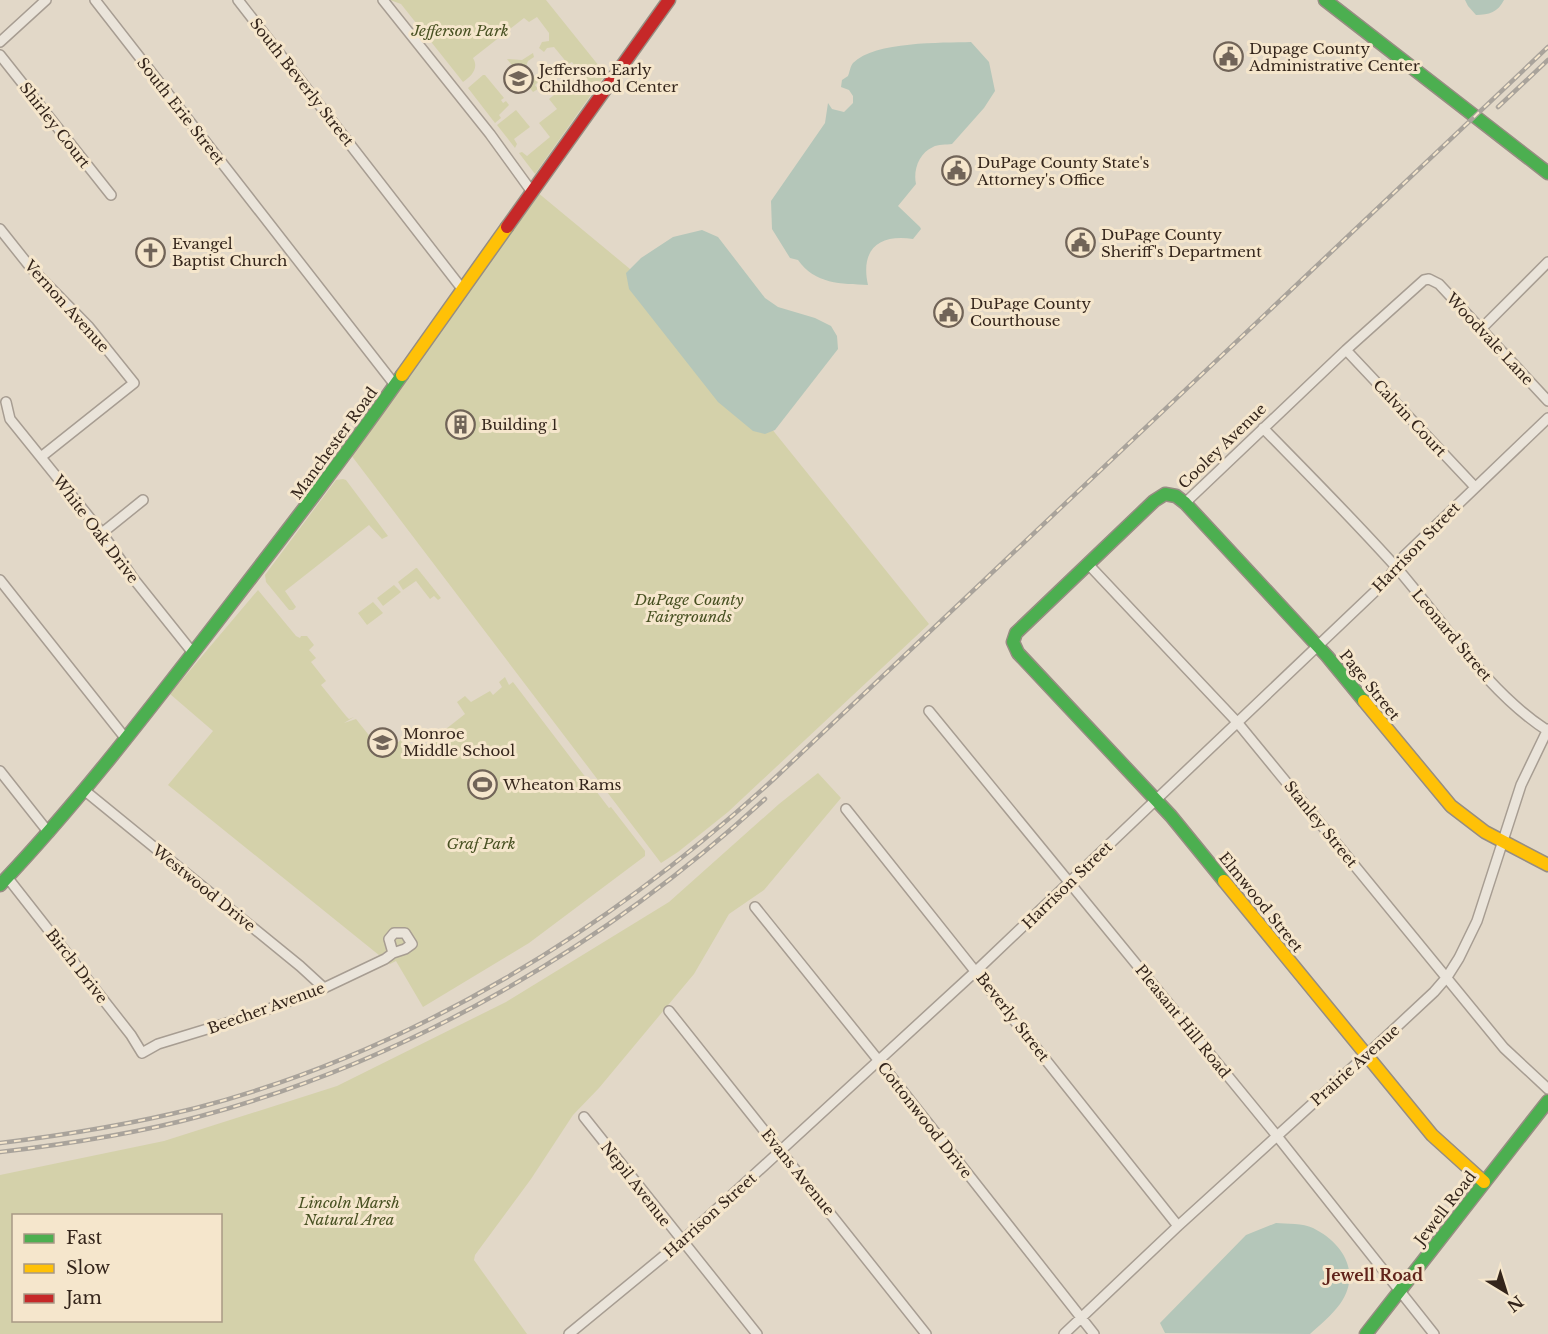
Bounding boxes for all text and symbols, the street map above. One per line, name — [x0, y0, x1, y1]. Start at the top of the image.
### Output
street label: South Beverly Street — [246, 14, 358, 150]
park label: Jefferson Park — [411, 21, 508, 40]
place label: Dupage County Administrative Center — [1248, 39, 1421, 75]
public building icon: Dupage County Administrative Center — [1212, 41, 1244, 73]
street label: South Erie Street — [133, 54, 229, 169]
place label: Jefferson Early Childhood Center — [537, 60, 679, 96]
school or university icon: Jefferson Early Childhood Center — [502, 62, 534, 94]
street label: Shirley Court — [16, 78, 95, 172]
place label: DuPage County State's Attorney's Office — [976, 153, 1150, 189]
public building icon: DuPage County State's Attorney's Office — [940, 155, 972, 187]
place label: DuPage County Sheriff's Department — [1101, 225, 1262, 261]
public building icon: DuPage County Sheriff's Department — [1064, 227, 1096, 259]
place label: Evangel Baptist Church — [172, 234, 287, 270]
church icon: Evangel Baptist Church — [135, 236, 167, 268]
street label: Vernon Avenue — [20, 255, 113, 356]
street label: Woodvale Lane — [1442, 288, 1538, 389]
place label: DuPage County Courthouse — [970, 294, 1091, 330]
public building icon: DuPage County Courthouse — [933, 296, 965, 328]
street label: Calvin Court — [1369, 375, 1451, 461]
street label: Manchester Road — [287, 383, 381, 503]
street label: Cooley Avenue — [1174, 399, 1270, 493]
building icon: Building 1 — [444, 408, 476, 440]
place label: Building 1 — [481, 415, 558, 434]
street label: White Oak Drive — [49, 470, 143, 587]
street label: Harrison Street — [1368, 498, 1464, 596]
street label: Leonard Street — [1408, 585, 1496, 685]
park label: DuPage County Fairgrounds — [633, 590, 744, 626]
street label: Page Street — [1336, 646, 1404, 724]
place label: Monroe Middle School — [403, 724, 515, 760]
school or university icon: Monroe Middle School — [366, 726, 398, 758]
sports icon: Wheaton Rams — [466, 768, 498, 800]
place label: Wheaton Rams — [502, 775, 621, 794]
street label: Stanley Street — [1280, 777, 1362, 871]
park label: Graf Park — [447, 834, 515, 853]
street label: Harrison Street — [1018, 837, 1116, 933]
street label: Westwood Drive — [148, 840, 259, 935]
street label: Elmwood Street — [1215, 848, 1307, 956]
street label: Birch Drive — [42, 925, 112, 1007]
street label: Pleasant Hill Road — [1131, 960, 1235, 1082]
street label: Beverly Street — [972, 969, 1054, 1066]
street label: Beecher Avenue — [205, 978, 327, 1038]
street label: Prairie Avenue — [1307, 1020, 1403, 1110]
street label: Cottonwood Drive — [874, 1058, 976, 1182]
street label: Evans Avenue — [757, 1125, 839, 1219]
street label: Nepil Avenue — [597, 1138, 675, 1230]
street label: Jewell Road — [1409, 1167, 1480, 1251]
street label: Harrison Street — [660, 1168, 760, 1262]
park label: Lincoln Marsh Natural Area — [297, 1193, 400, 1229]
legend — [12, 1214, 222, 1322]
text: Fast — [66, 1227, 103, 1249]
text: Slow — [66, 1257, 111, 1279]
north arrow — [1476, 1262, 1536, 1322]
district label: Jewell Road — [1322, 1265, 1423, 1285]
text: Jam — [64, 1287, 102, 1309]
text: N — [1503, 1291, 1527, 1316]

